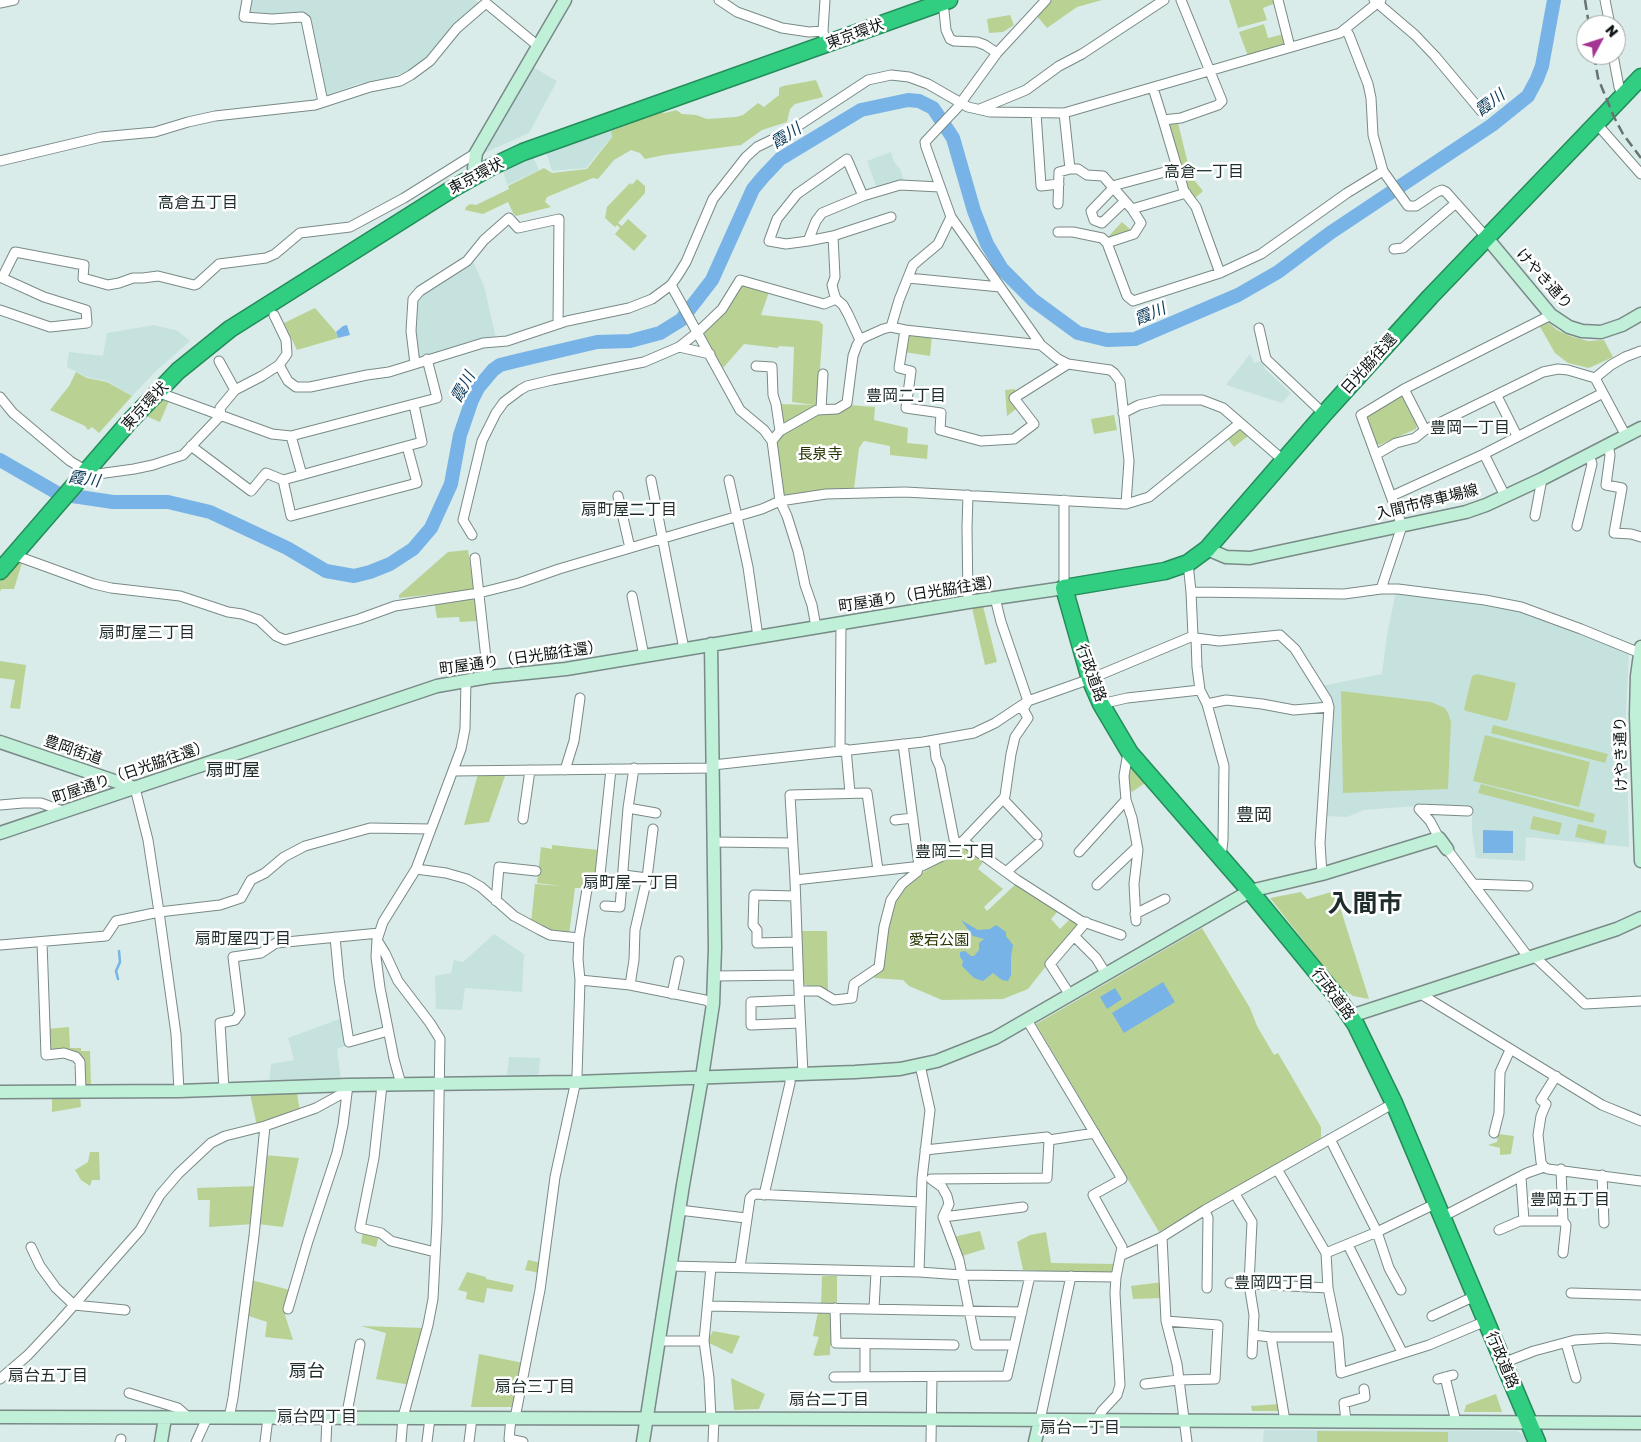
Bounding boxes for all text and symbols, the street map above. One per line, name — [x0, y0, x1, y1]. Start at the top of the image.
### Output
street label: 東京環状 — [824, 15, 886, 53]
north arrow — [1576, 15, 1626, 65]
text: N — [1602, 21, 1622, 40]
water label: 霞川 — [1471, 86, 1509, 120]
water label: 霞川 — [767, 119, 805, 153]
street label: 東京環状 — [445, 154, 507, 198]
district label: 高倉一丁目 — [1164, 162, 1244, 182]
district label: 高倉五丁目 — [158, 193, 238, 213]
street label: けやき通り — [1512, 245, 1576, 313]
water label: 霞川 — [1132, 299, 1168, 329]
street label: 日光脇往還 — [1337, 330, 1401, 398]
water label: 霞川 — [447, 368, 479, 406]
street label: 東京環状 — [118, 378, 172, 434]
district label: 豊岡二丁目 — [866, 386, 946, 406]
district label: 豊岡一丁目 — [1430, 418, 1510, 438]
park label: 長泉寺 — [798, 445, 842, 463]
water label: 霞川 — [67, 467, 101, 491]
street label: 入間市停車場線 — [1374, 481, 1480, 523]
district label: 扇町屋二丁目 — [581, 500, 677, 520]
street label: 町屋通り（日光脇往還） — [837, 572, 1003, 616]
district label: 扇町屋三丁目 — [99, 623, 195, 643]
street label: 町屋通り（日光脇往還） — [438, 638, 604, 678]
street label: 行政道路 — [1072, 642, 1110, 704]
street label: けやき通り — [1611, 716, 1631, 792]
street label: 豊岡街道 — [42, 732, 104, 768]
street label: 町屋通り（日光脇往還） — [50, 737, 212, 807]
district label: 扇町屋 — [206, 759, 260, 781]
district label: 豊岡 — [1236, 804, 1272, 826]
district label: 豊岡三丁目 — [915, 842, 995, 862]
district label: 扇町屋一丁目 — [583, 873, 679, 893]
district label: 入間市 — [1328, 889, 1402, 919]
district label: 扇町屋四丁目 — [195, 929, 291, 949]
park label: 愛宕公園 — [909, 931, 969, 949]
street label: 行政道路 — [1308, 965, 1358, 1023]
district label: 豊岡五丁目 — [1530, 1190, 1610, 1210]
district label: 豊岡四丁目 — [1234, 1273, 1314, 1293]
street label: 行政道路 — [1482, 1329, 1522, 1391]
district label: 扇台 — [289, 1360, 325, 1382]
district label: 扇台五丁目 — [8, 1366, 88, 1386]
district label: 扇台三丁目 — [495, 1377, 575, 1397]
district label: 扇台二丁目 — [789, 1390, 869, 1410]
district label: 扇台四丁目 — [277, 1407, 357, 1427]
district label: 扇台一丁目 — [1040, 1418, 1120, 1438]

